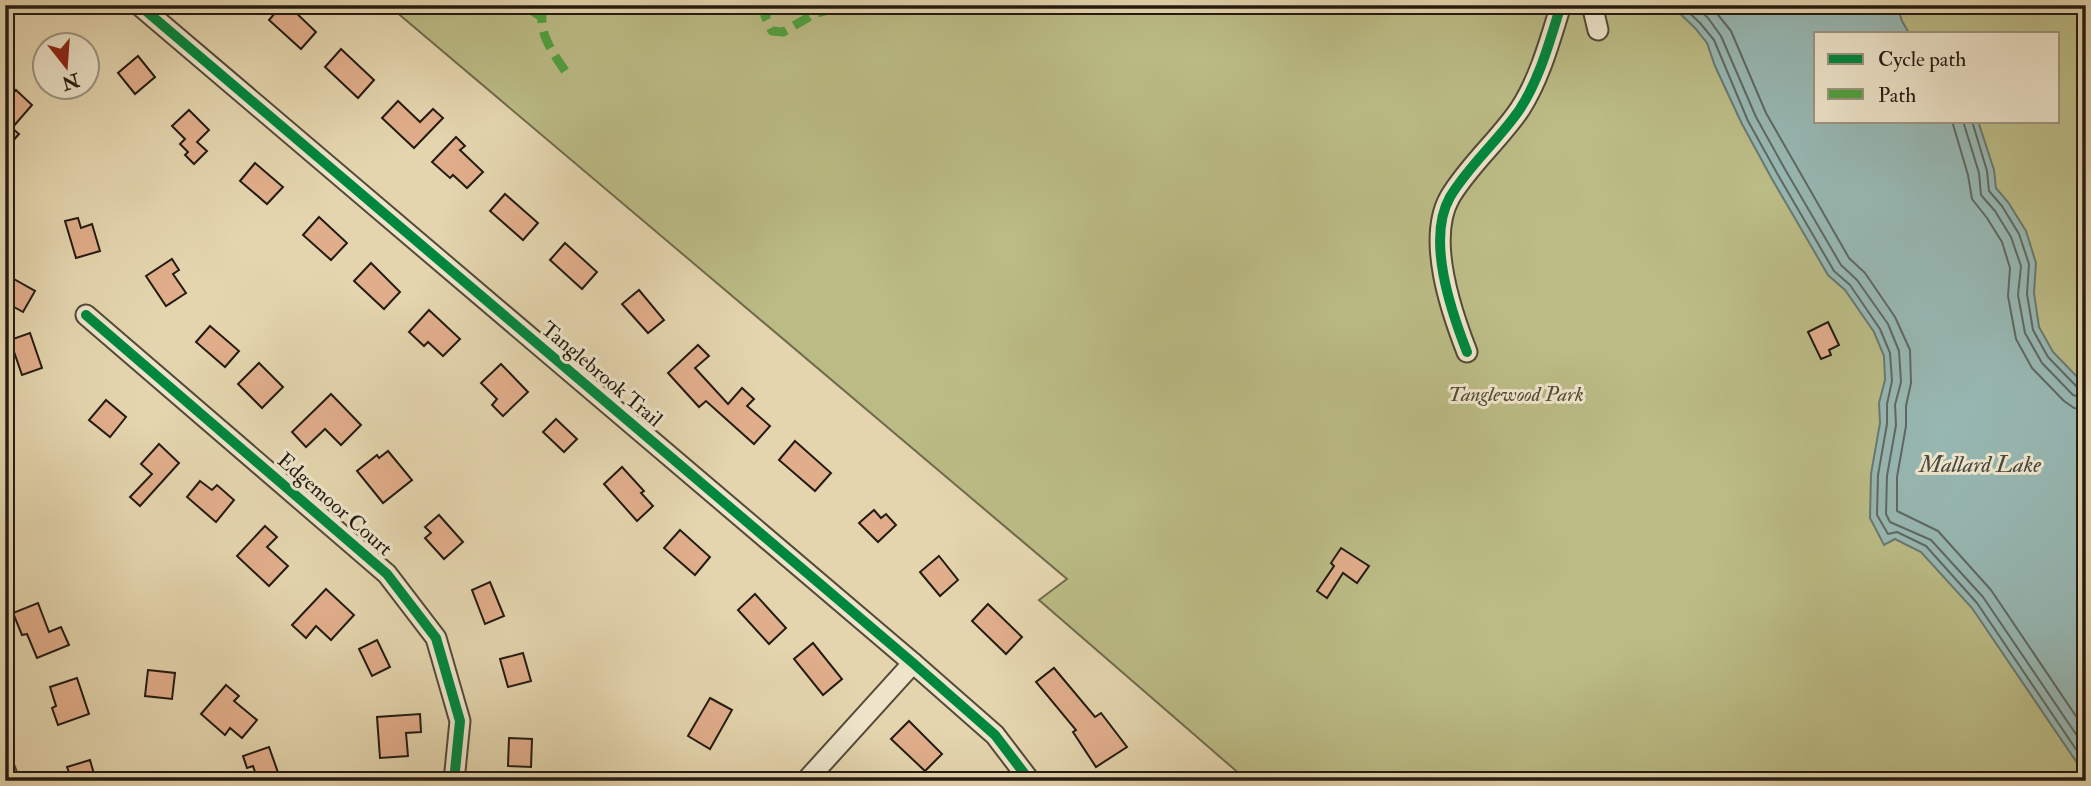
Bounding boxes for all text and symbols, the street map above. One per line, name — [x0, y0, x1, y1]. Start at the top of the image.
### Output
north arrow — [32, 32, 102, 102]
legend — [1814, 32, 2060, 122]
text: Cycle path — [1878, 46, 1966, 73]
text: N — [58, 67, 83, 96]
text: Path — [1878, 82, 1916, 109]
street label: Tanglebrook Trail — [535, 316, 668, 433]
park label: Tanglewood Park — [1448, 381, 1584, 408]
street label: Edgemoor Court — [271, 447, 398, 562]
water label: Mallard Lake — [1917, 450, 2041, 479]

